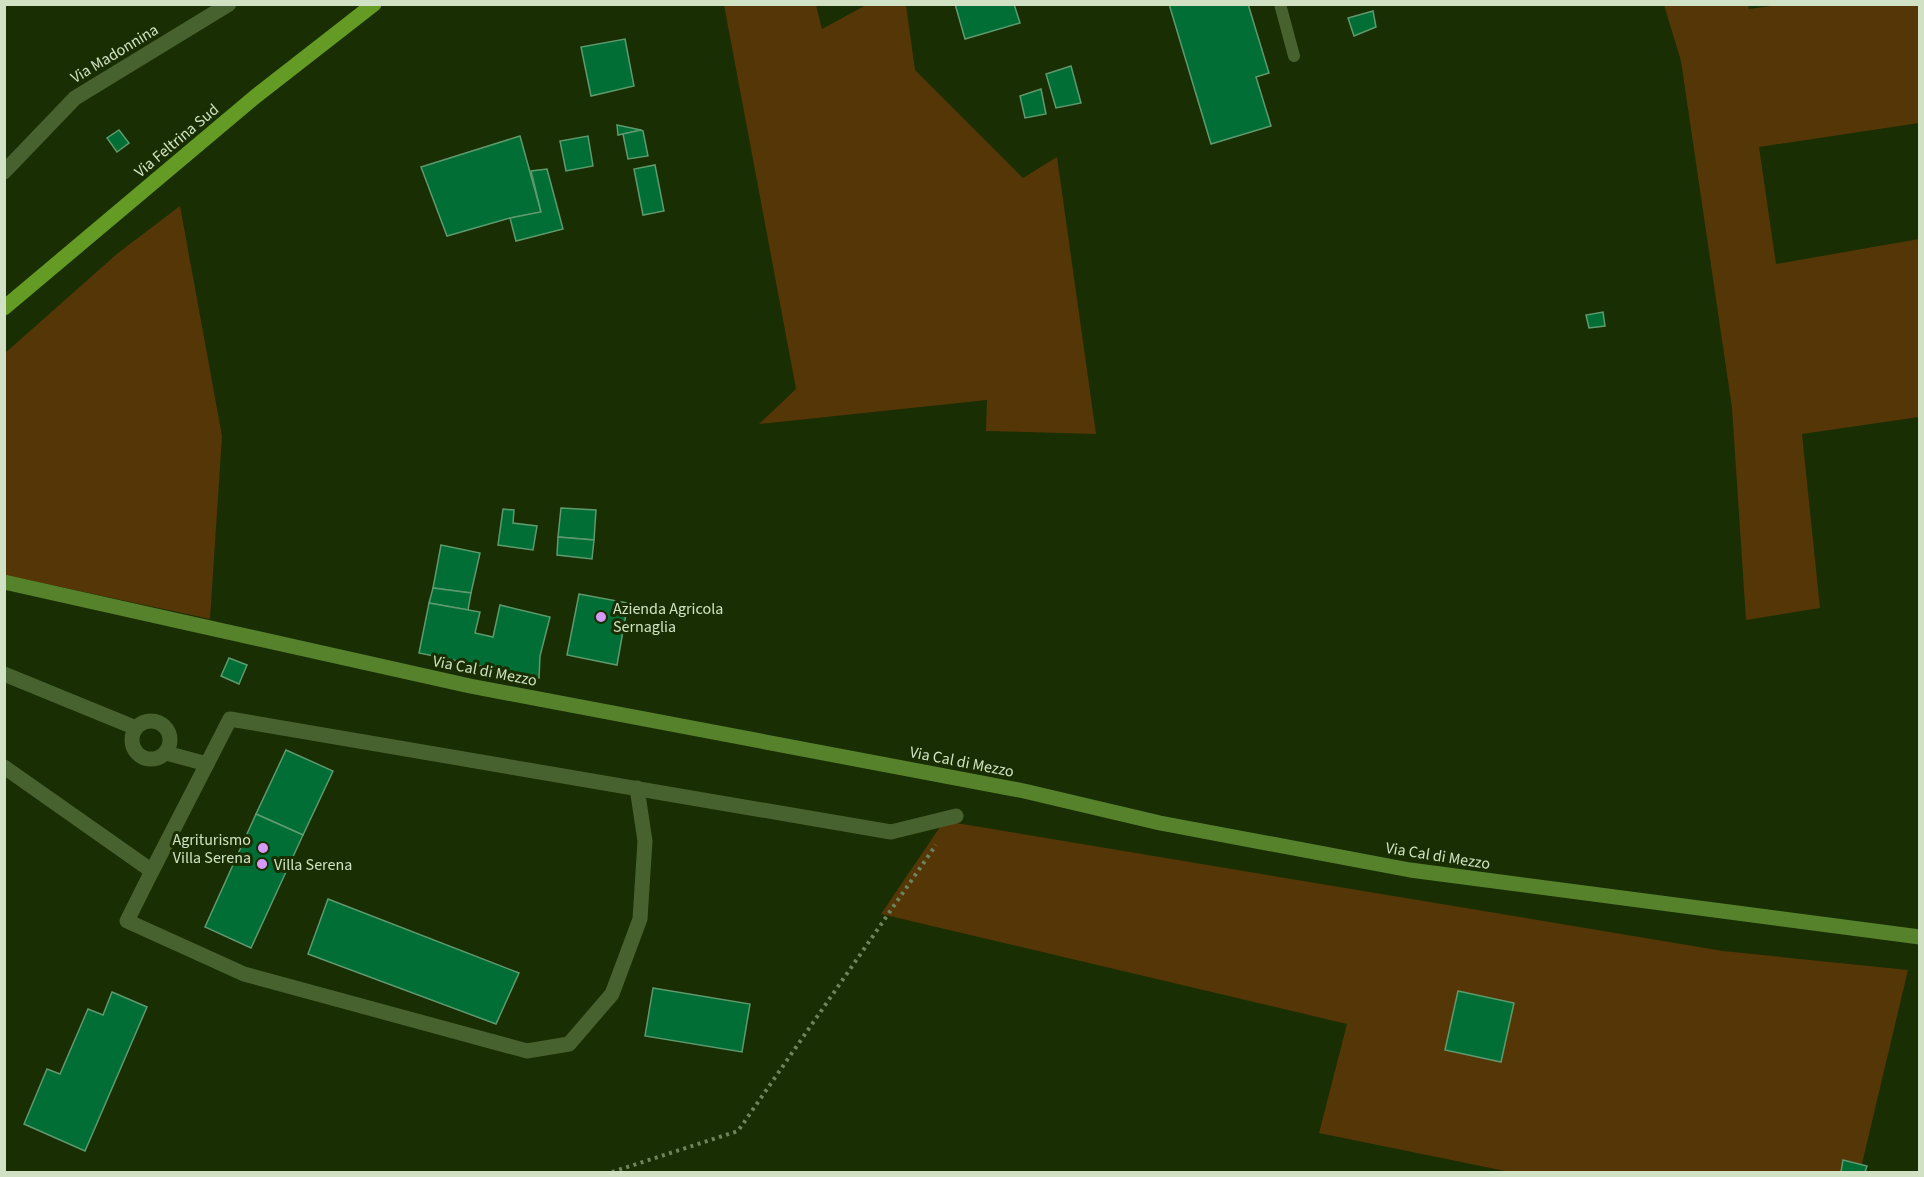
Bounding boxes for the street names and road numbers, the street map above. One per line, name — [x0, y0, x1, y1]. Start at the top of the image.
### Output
street label: Via Madonnina — [66, 19, 163, 89]
street label: Via Feltrina Sud — [130, 99, 224, 183]
street label: Via Cal di Mezzo — [431, 650, 539, 692]
street label: Via Cal di Mezzo — [908, 741, 1016, 783]
street label: Via Cal di Mezzo — [1384, 837, 1492, 875]

